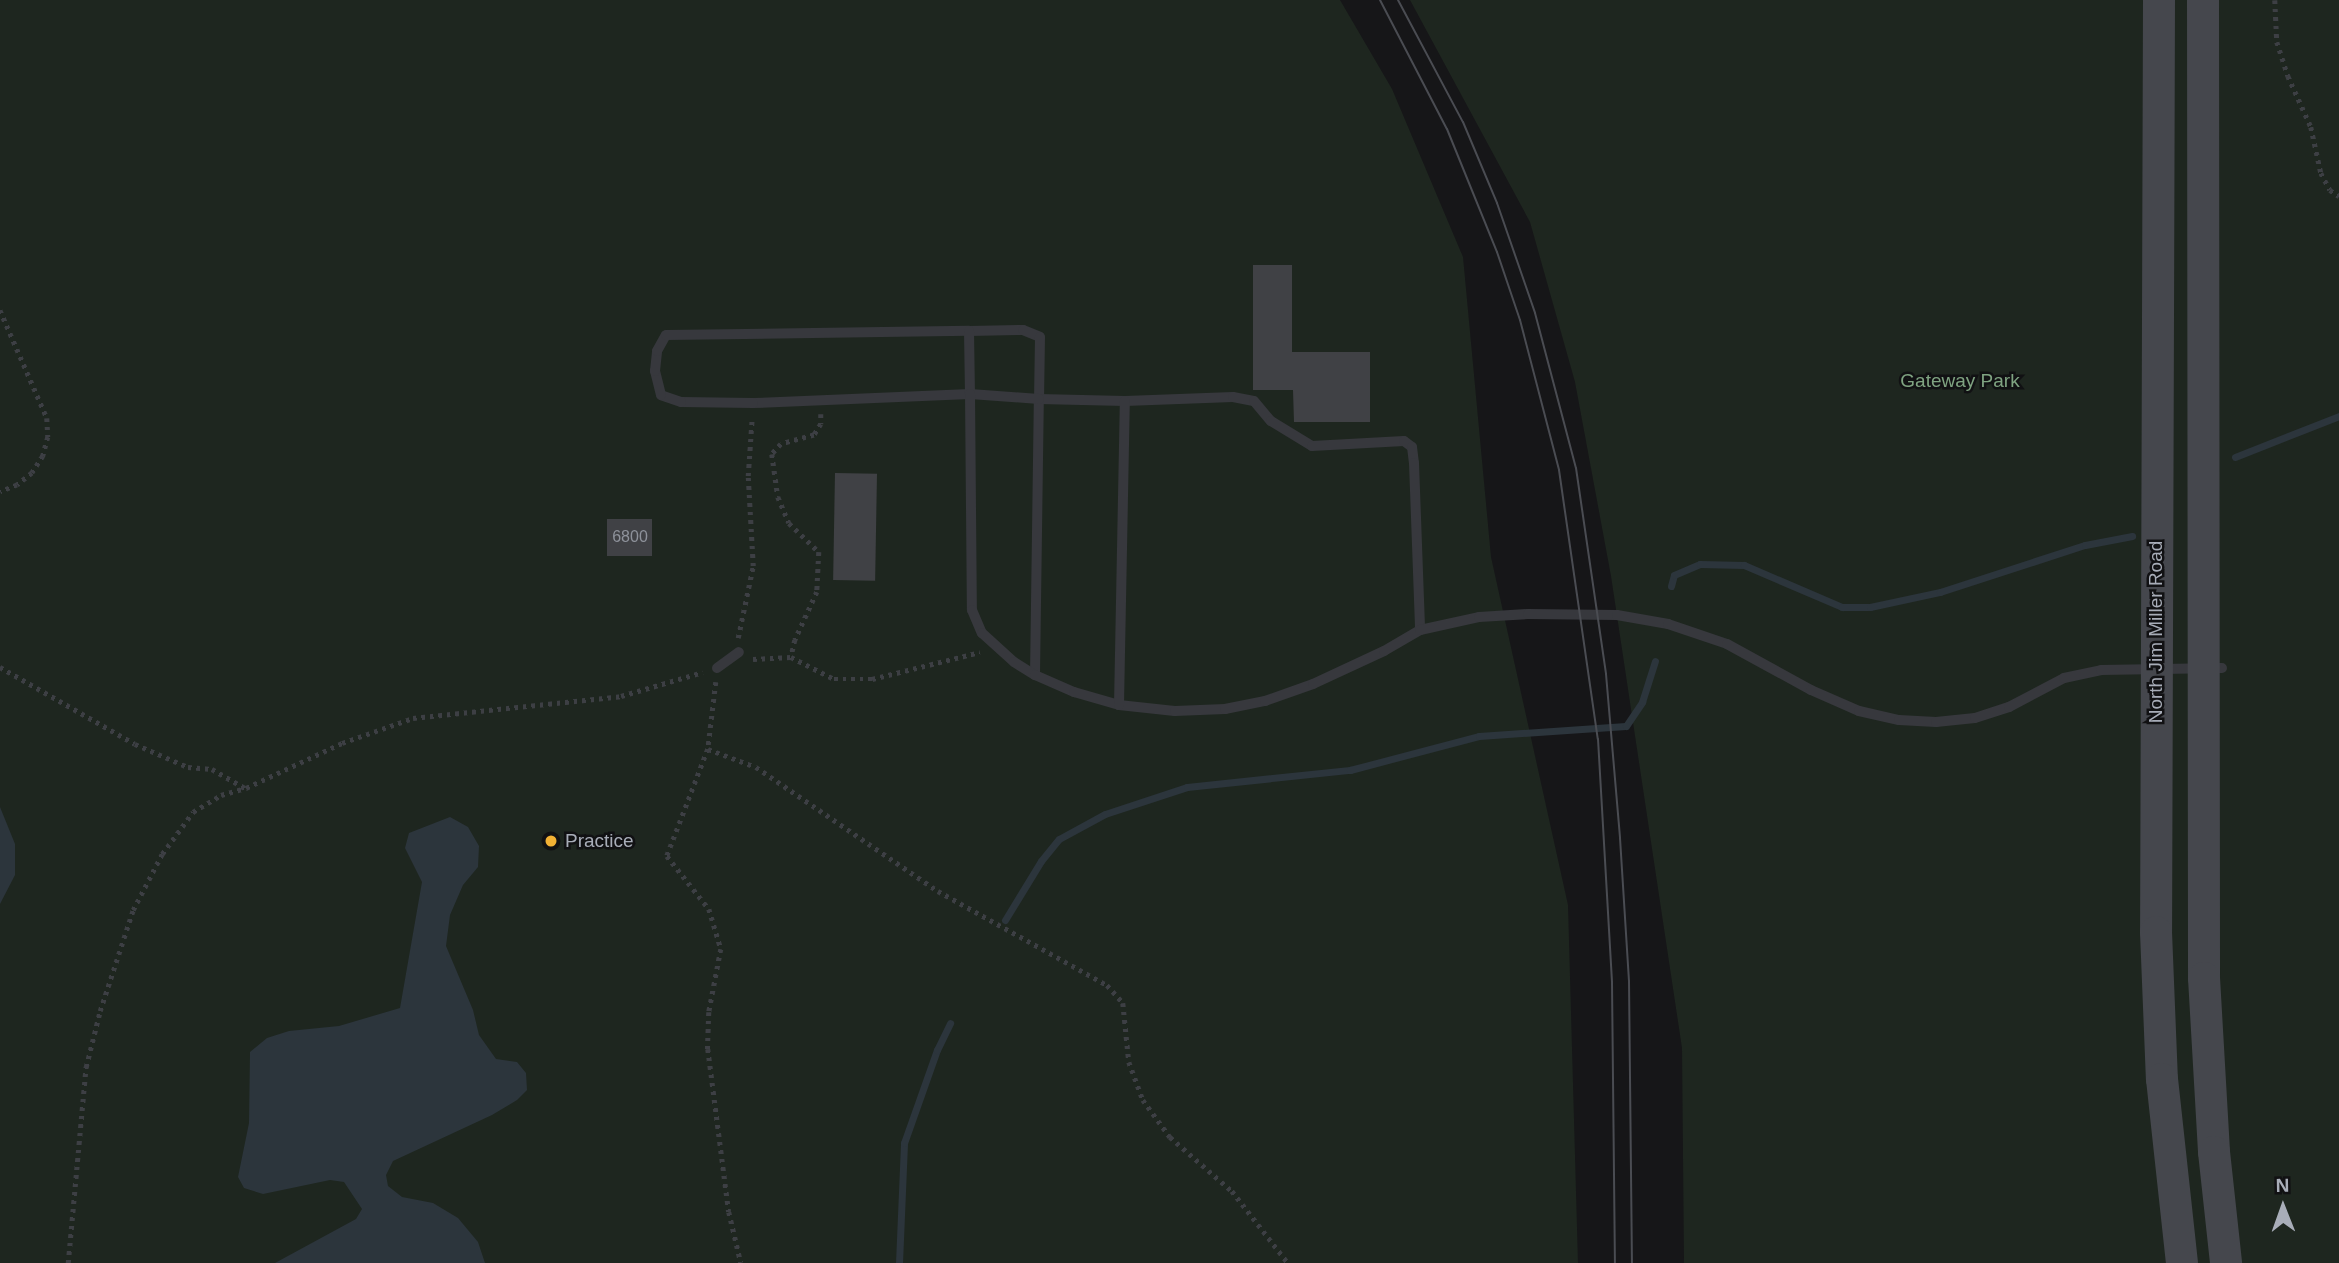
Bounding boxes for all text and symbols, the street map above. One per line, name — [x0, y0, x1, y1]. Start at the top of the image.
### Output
park label: Gateway Park — [1900, 370, 2020, 392]
house number: 6800 — [612, 527, 648, 547]
street label: North Jim Miller Road — [2145, 541, 2167, 723]
place label: Practice — [565, 830, 634, 852]
marker: Practice — [543, 833, 559, 849]
north arrow — [2248, 1172, 2318, 1242]
text: N — [2276, 1175, 2290, 1196]

